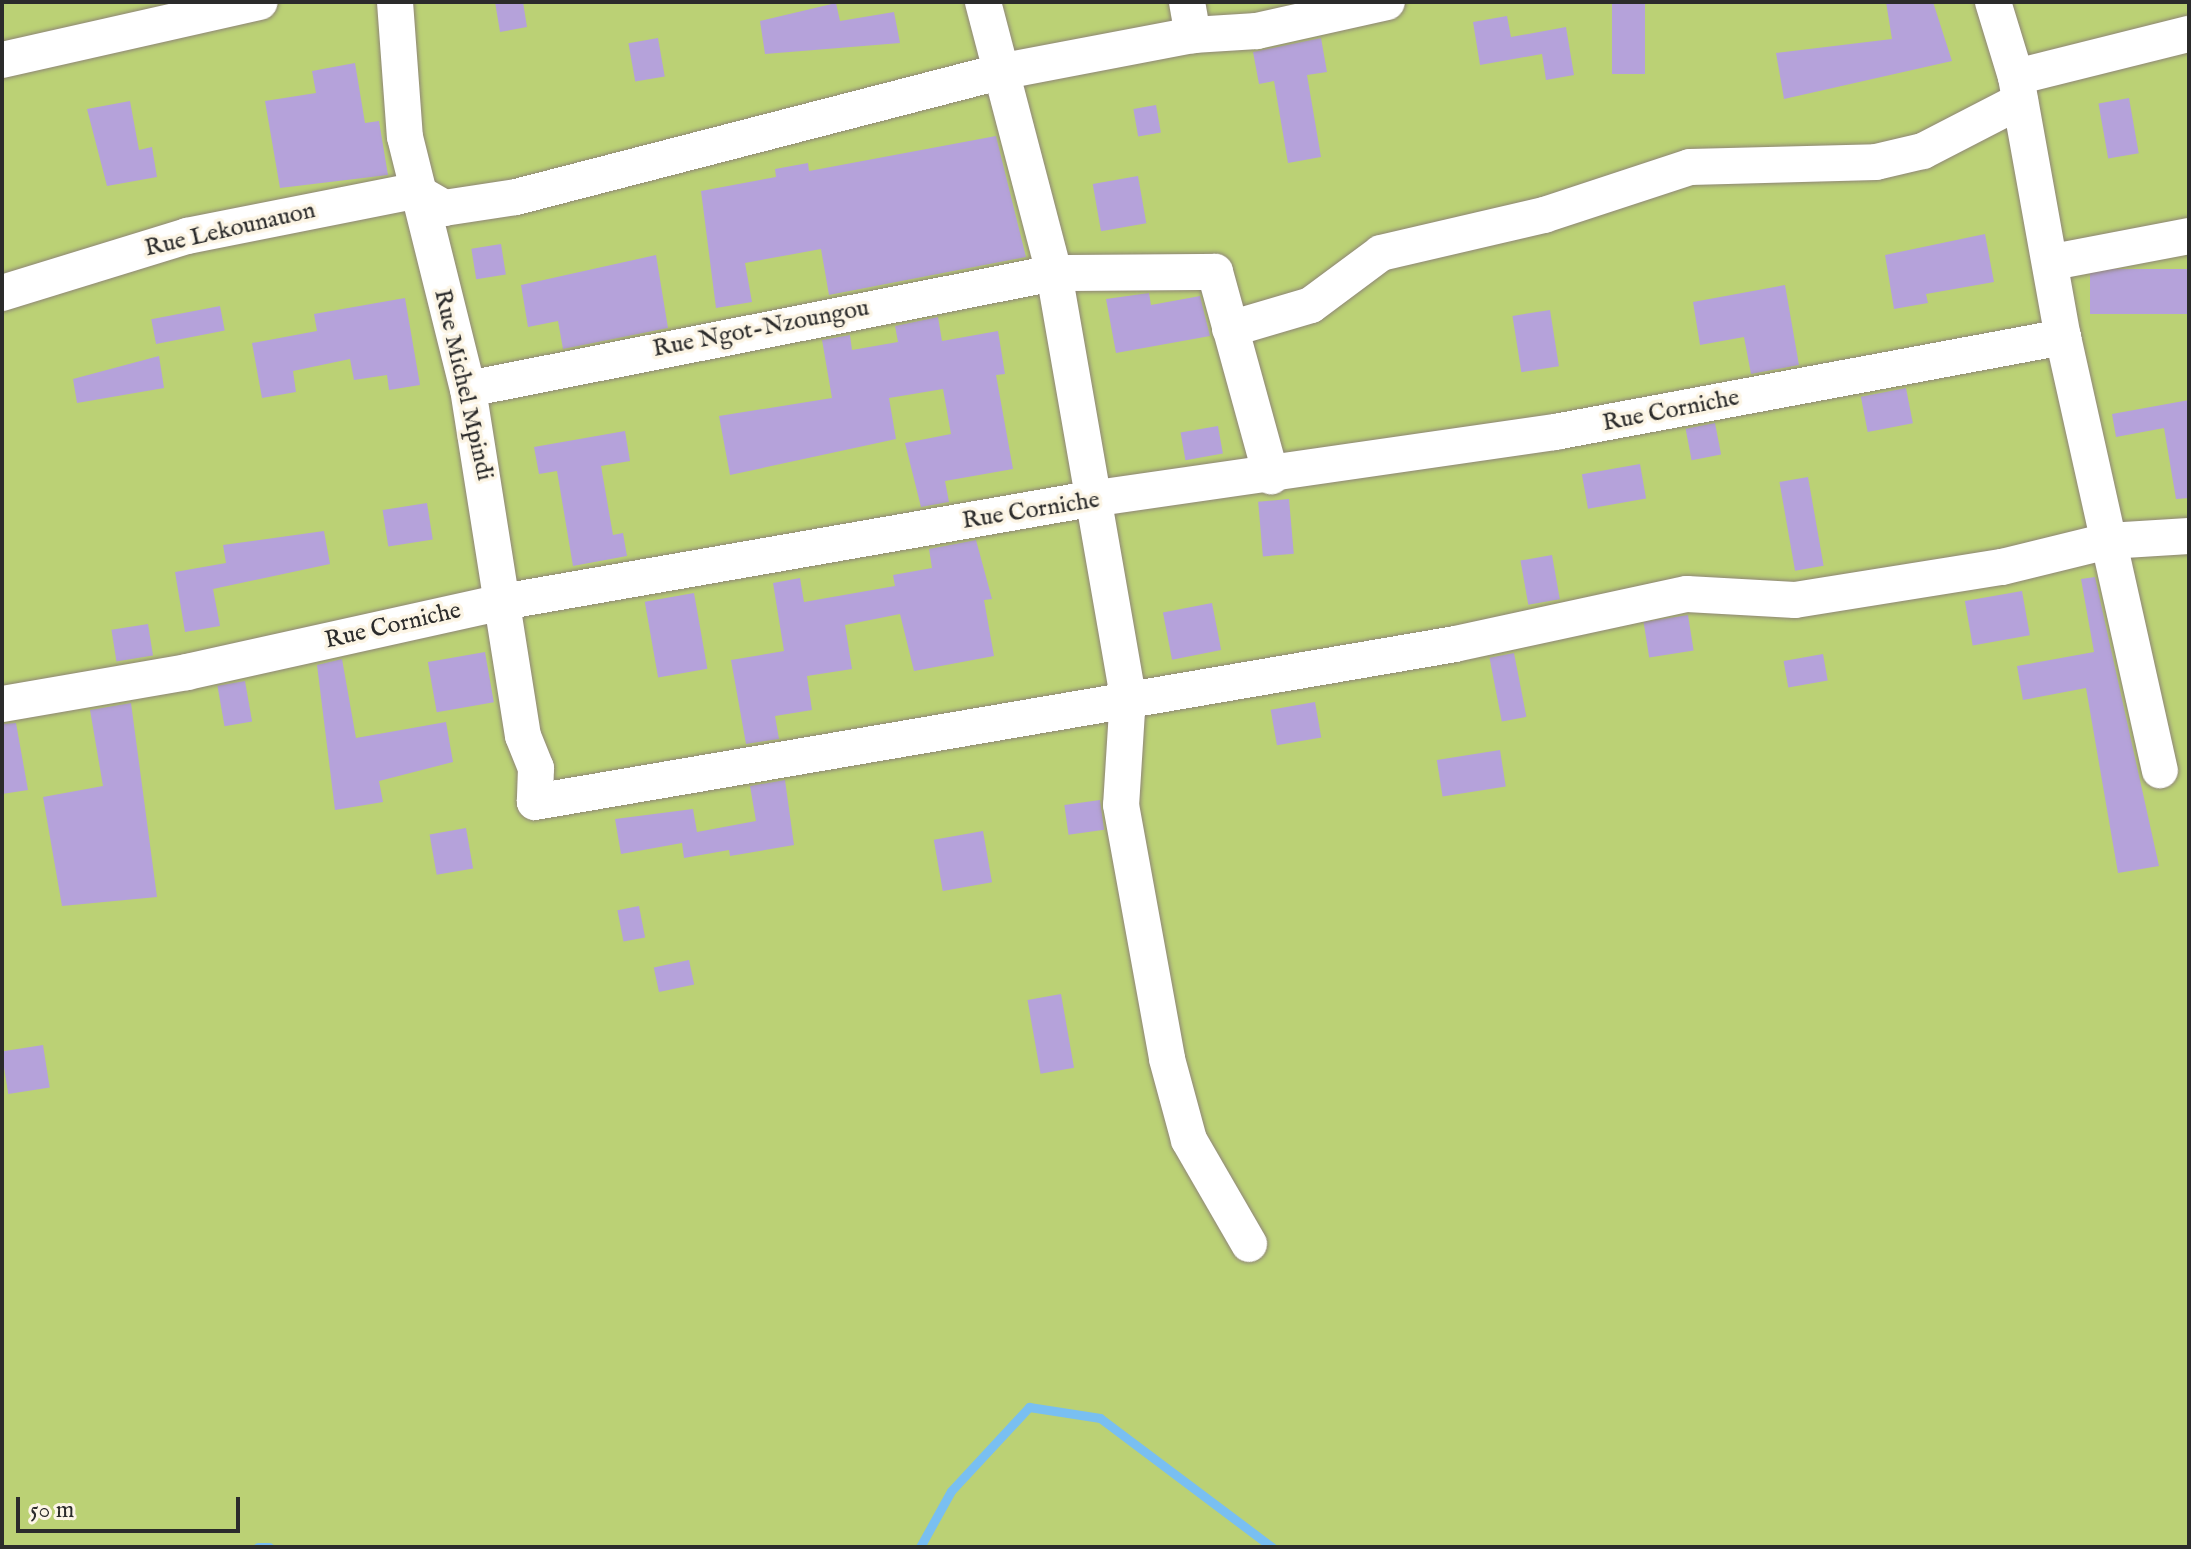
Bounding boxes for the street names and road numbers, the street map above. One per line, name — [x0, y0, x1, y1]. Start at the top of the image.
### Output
street label: Rue Lekounauon — [142, 196, 318, 264]
street label: Rue Michel Mpindi — [427, 287, 499, 483]
street label: Rue Ngot-Nzoungou — [650, 294, 872, 364]
street label: Rue Corniche — [1600, 384, 1742, 438]
street label: Rue Corniche — [960, 486, 1102, 536]
street label: Rue Corniche — [322, 596, 464, 656]

